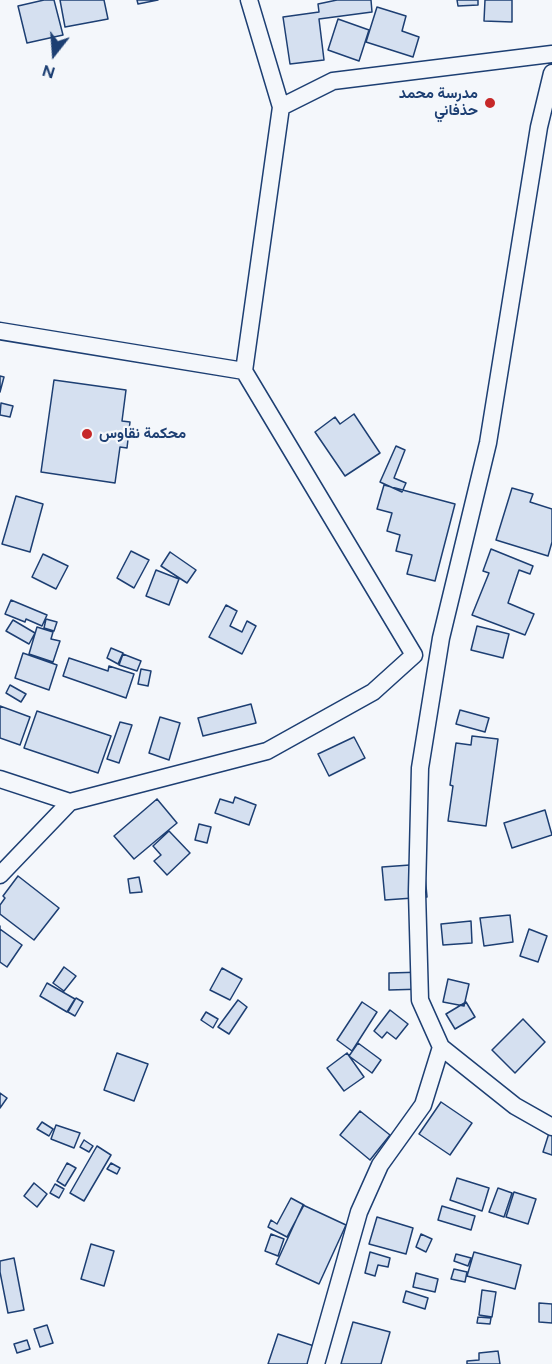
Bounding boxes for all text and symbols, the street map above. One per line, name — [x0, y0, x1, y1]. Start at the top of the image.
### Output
north arrow — [24, 24, 84, 84]
text: N — [40, 61, 57, 83]
place label: مدرسة محمد حذفاني — [399, 85, 478, 120]
marker: مدرسة محمد حذفاني — [483, 96, 497, 110]
place label: محكمة نقاوس — [99, 425, 186, 443]
marker: محكمة نقاوس — [80, 427, 94, 441]

